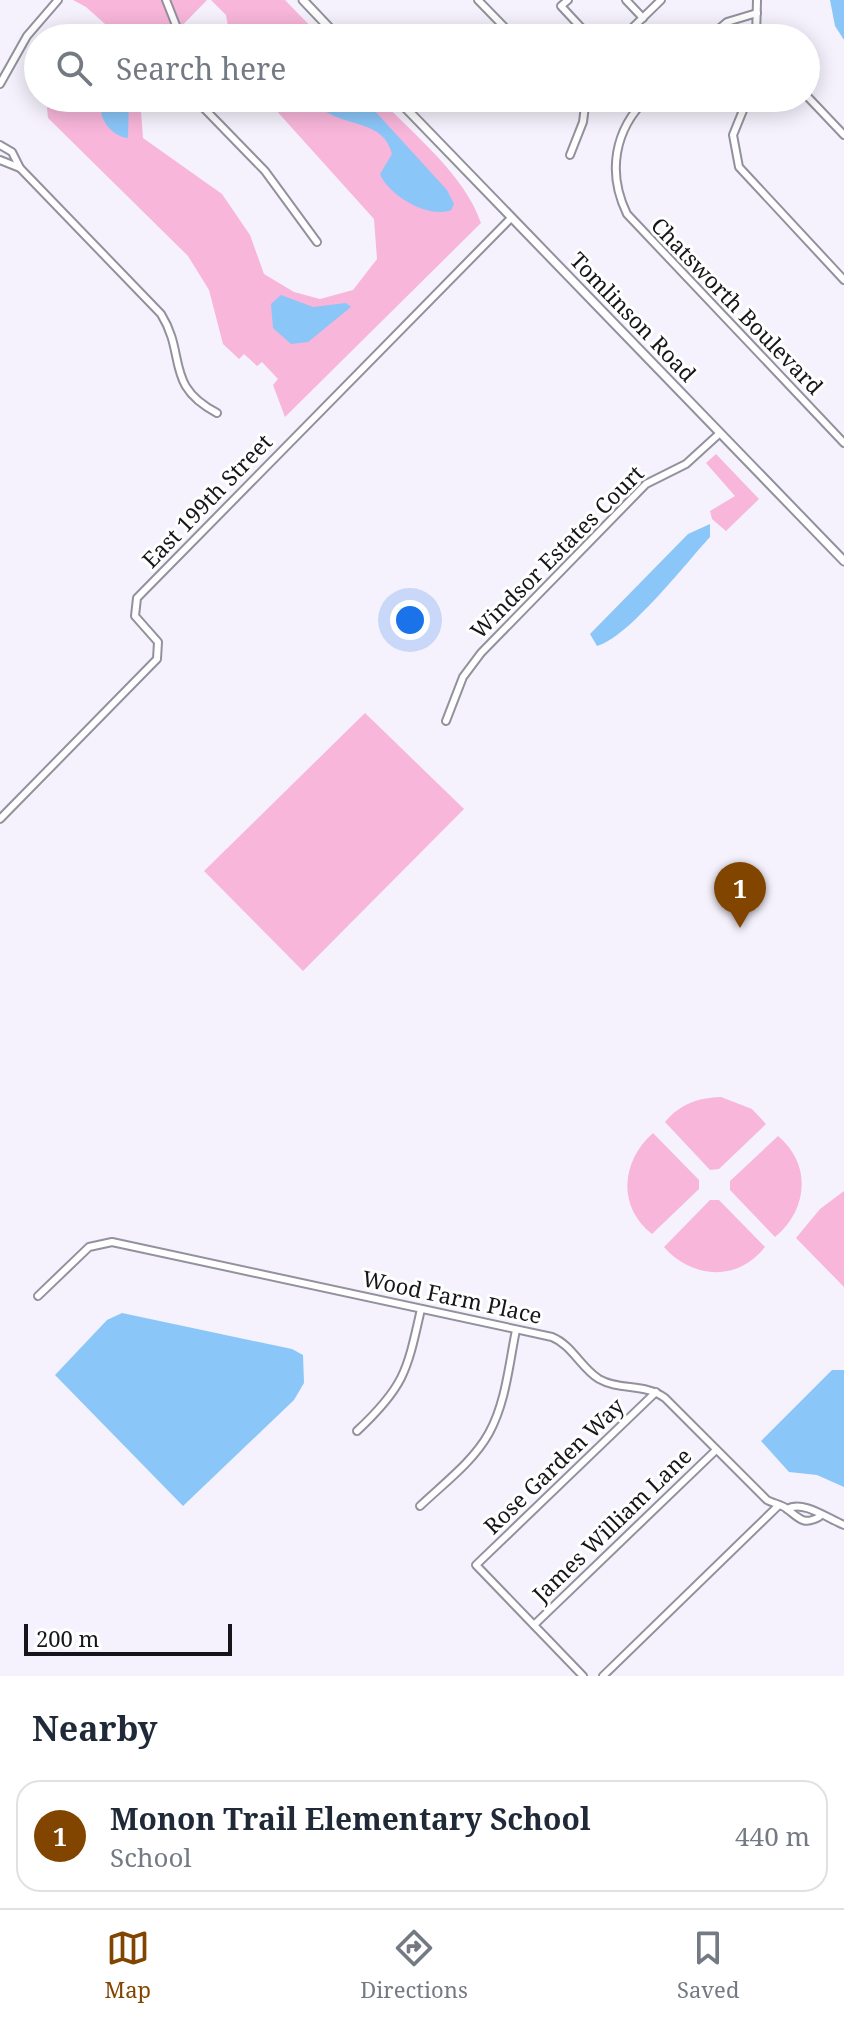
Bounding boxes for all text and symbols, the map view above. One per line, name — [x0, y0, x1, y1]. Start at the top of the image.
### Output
search box — [24, 24, 820, 112]
icon: search — [52, 46, 96, 90]
text: Search here — [116, 48, 286, 89]
street label: Chatsworth Boulevard — [645, 210, 831, 401]
street label: Tomlinson Road — [564, 245, 704, 388]
street label: East 199th Street — [135, 427, 278, 574]
street label: Windsor Estates Court — [463, 458, 650, 645]
your location — [390, 600, 430, 640]
pin: 1 — [714, 862, 766, 928]
street label: Wood Farm Place — [360, 1262, 545, 1330]
street label: Rose Garden Way — [477, 1390, 630, 1540]
street label: James William Lane — [525, 1440, 697, 1609]
scale bar — [24, 1620, 232, 1656]
text: 200 m — [36, 1623, 99, 1653]
text: Nearby — [32, 1705, 158, 1751]
text: Monon Trail Elementary School — [110, 1798, 590, 1839]
text: 1 — [53, 1818, 67, 1854]
text: 440 m — [735, 1818, 810, 1854]
text: School — [110, 1839, 192, 1875]
tab: Map — [105, 1926, 151, 2004]
tab: Directions — [360, 1926, 468, 2004]
tab: Saved — [677, 1926, 739, 2004]

